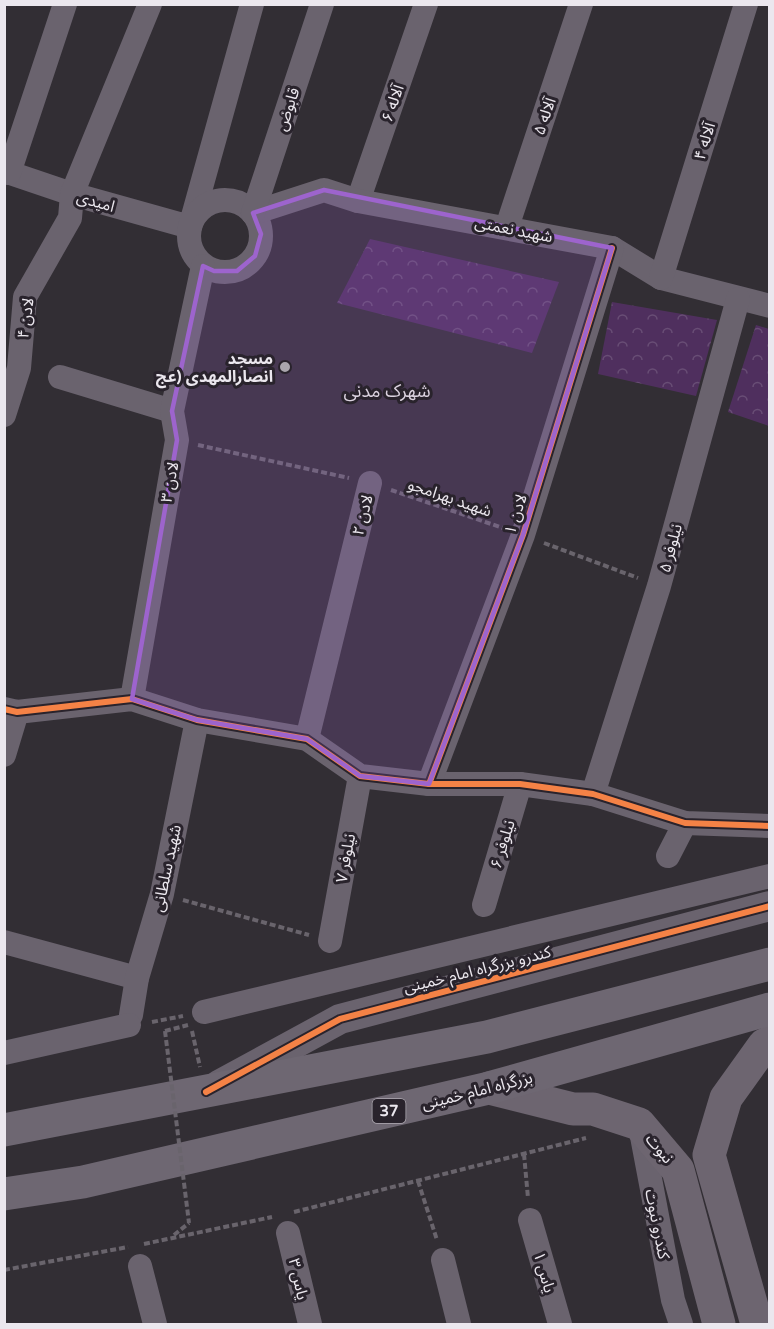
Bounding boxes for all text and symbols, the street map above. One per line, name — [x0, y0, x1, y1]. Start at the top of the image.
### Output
street label: آلاله ۶ — [377, 81, 409, 125]
street label: قابوض — [272, 85, 304, 134]
street label: آلاله ۵ — [529, 94, 561, 138]
street label: آلاله ۴ — [690, 119, 721, 163]
street label: امیدی — [74, 187, 117, 217]
street label: شهید نعمتی — [473, 213, 554, 247]
street label: لادن ۴ — [13, 296, 39, 340]
place label: مسجد انصارالمهدی (عج — [156, 349, 273, 389]
marker: مسجد انصارالمهدی (عج — [278, 360, 292, 374]
district label: شهرک مدنی — [343, 380, 431, 402]
street label: لادن ۳ — [157, 460, 183, 504]
street label: شهید بهرامجو — [405, 474, 494, 522]
street label: لادن ۱ — [500, 492, 532, 537]
street label: لادن ۲ — [348, 493, 378, 538]
street label: نیلوفر ۵ — [655, 522, 687, 575]
street label: نیلوفر ۶ — [486, 818, 520, 871]
street label: شهید سلطانی — [148, 823, 186, 914]
street label: نیلوفر ۷ — [332, 832, 360, 884]
street label: کندرو بزرگراه امام خمینی — [401, 942, 554, 1000]
street label: بزرگراه امام خمینی — [420, 1068, 535, 1116]
road number: 37 — [372, 1099, 406, 1123]
street label: نبوت — [641, 1129, 678, 1168]
street label: کندرو نبوت — [640, 1187, 674, 1261]
street label: یاس ۱ — [529, 1249, 559, 1295]
street label: یاس ۳ — [284, 1256, 313, 1302]

